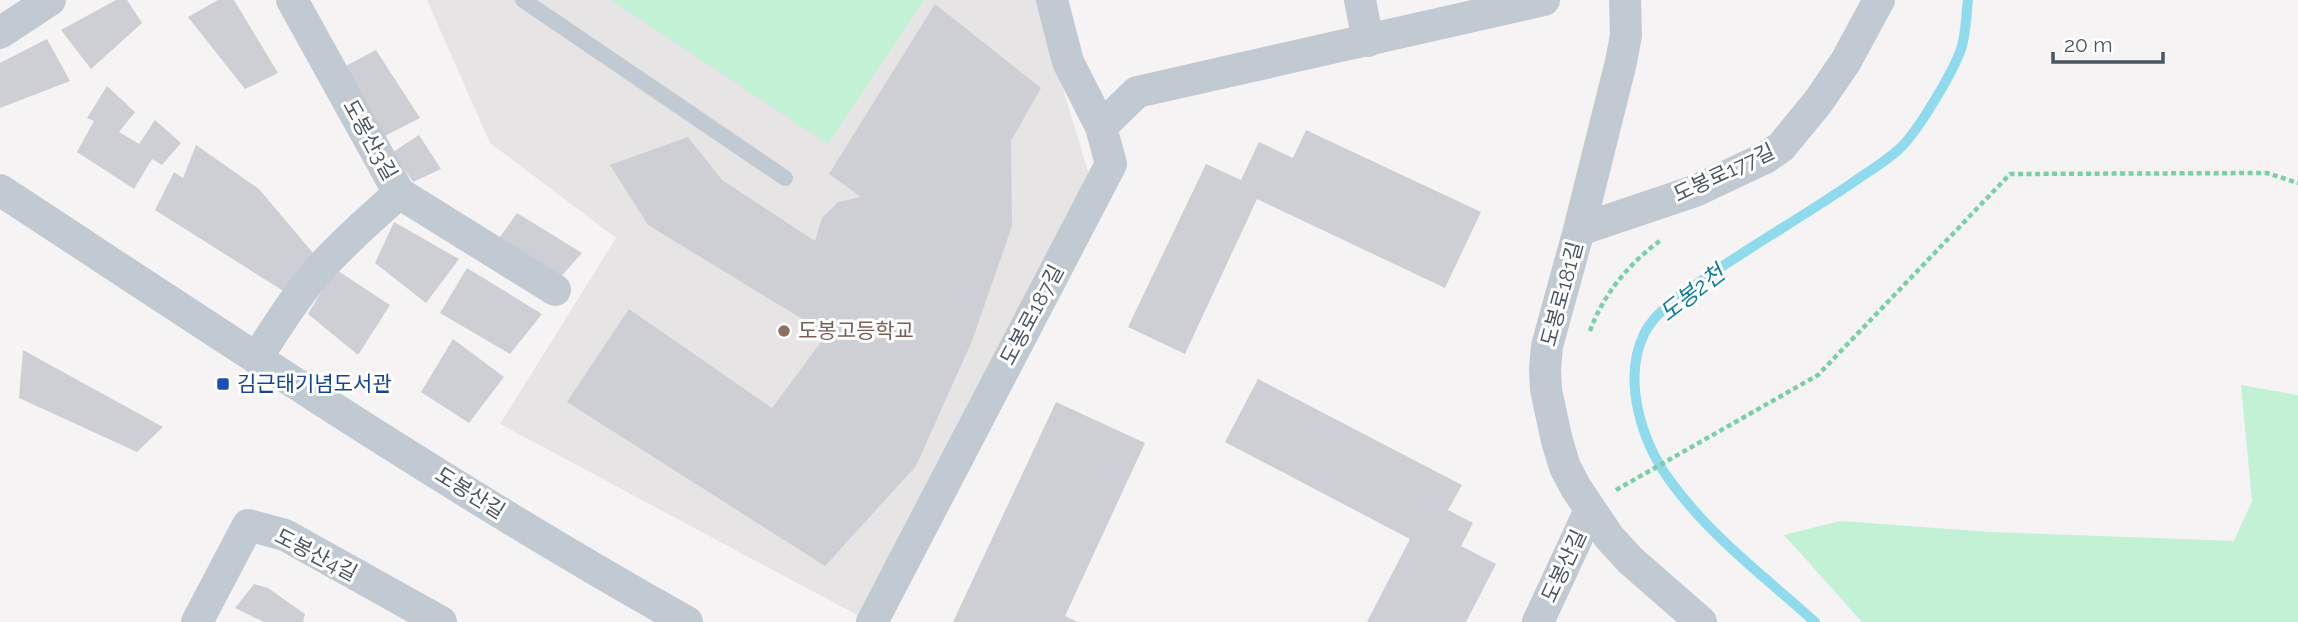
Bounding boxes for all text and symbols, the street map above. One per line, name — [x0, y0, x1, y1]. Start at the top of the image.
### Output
scale bar — [2053, 21, 2163, 65]
text: 20 m — [2064, 32, 2112, 57]
street label: 도봉산3길 — [338, 95, 403, 185]
street label: 도봉로177길 — [1669, 138, 1778, 207]
street label: 도봉로181길 — [1536, 239, 1588, 349]
water label: 도봉2천 — [1654, 257, 1732, 326]
street label: 도봉로187길 — [995, 260, 1068, 369]
place label: 도봉고등학교 — [798, 318, 914, 343]
marker: 도봉고등학교 — [776, 323, 792, 339]
place label: 김근태기념도서관 — [237, 371, 392, 396]
marker: 김근태기념도서관 — [215, 376, 231, 392]
street label: 도봉산길 — [431, 461, 510, 524]
street label: 도봉산4길 — [271, 523, 361, 586]
street label: 도봉산길 — [1536, 525, 1591, 606]

